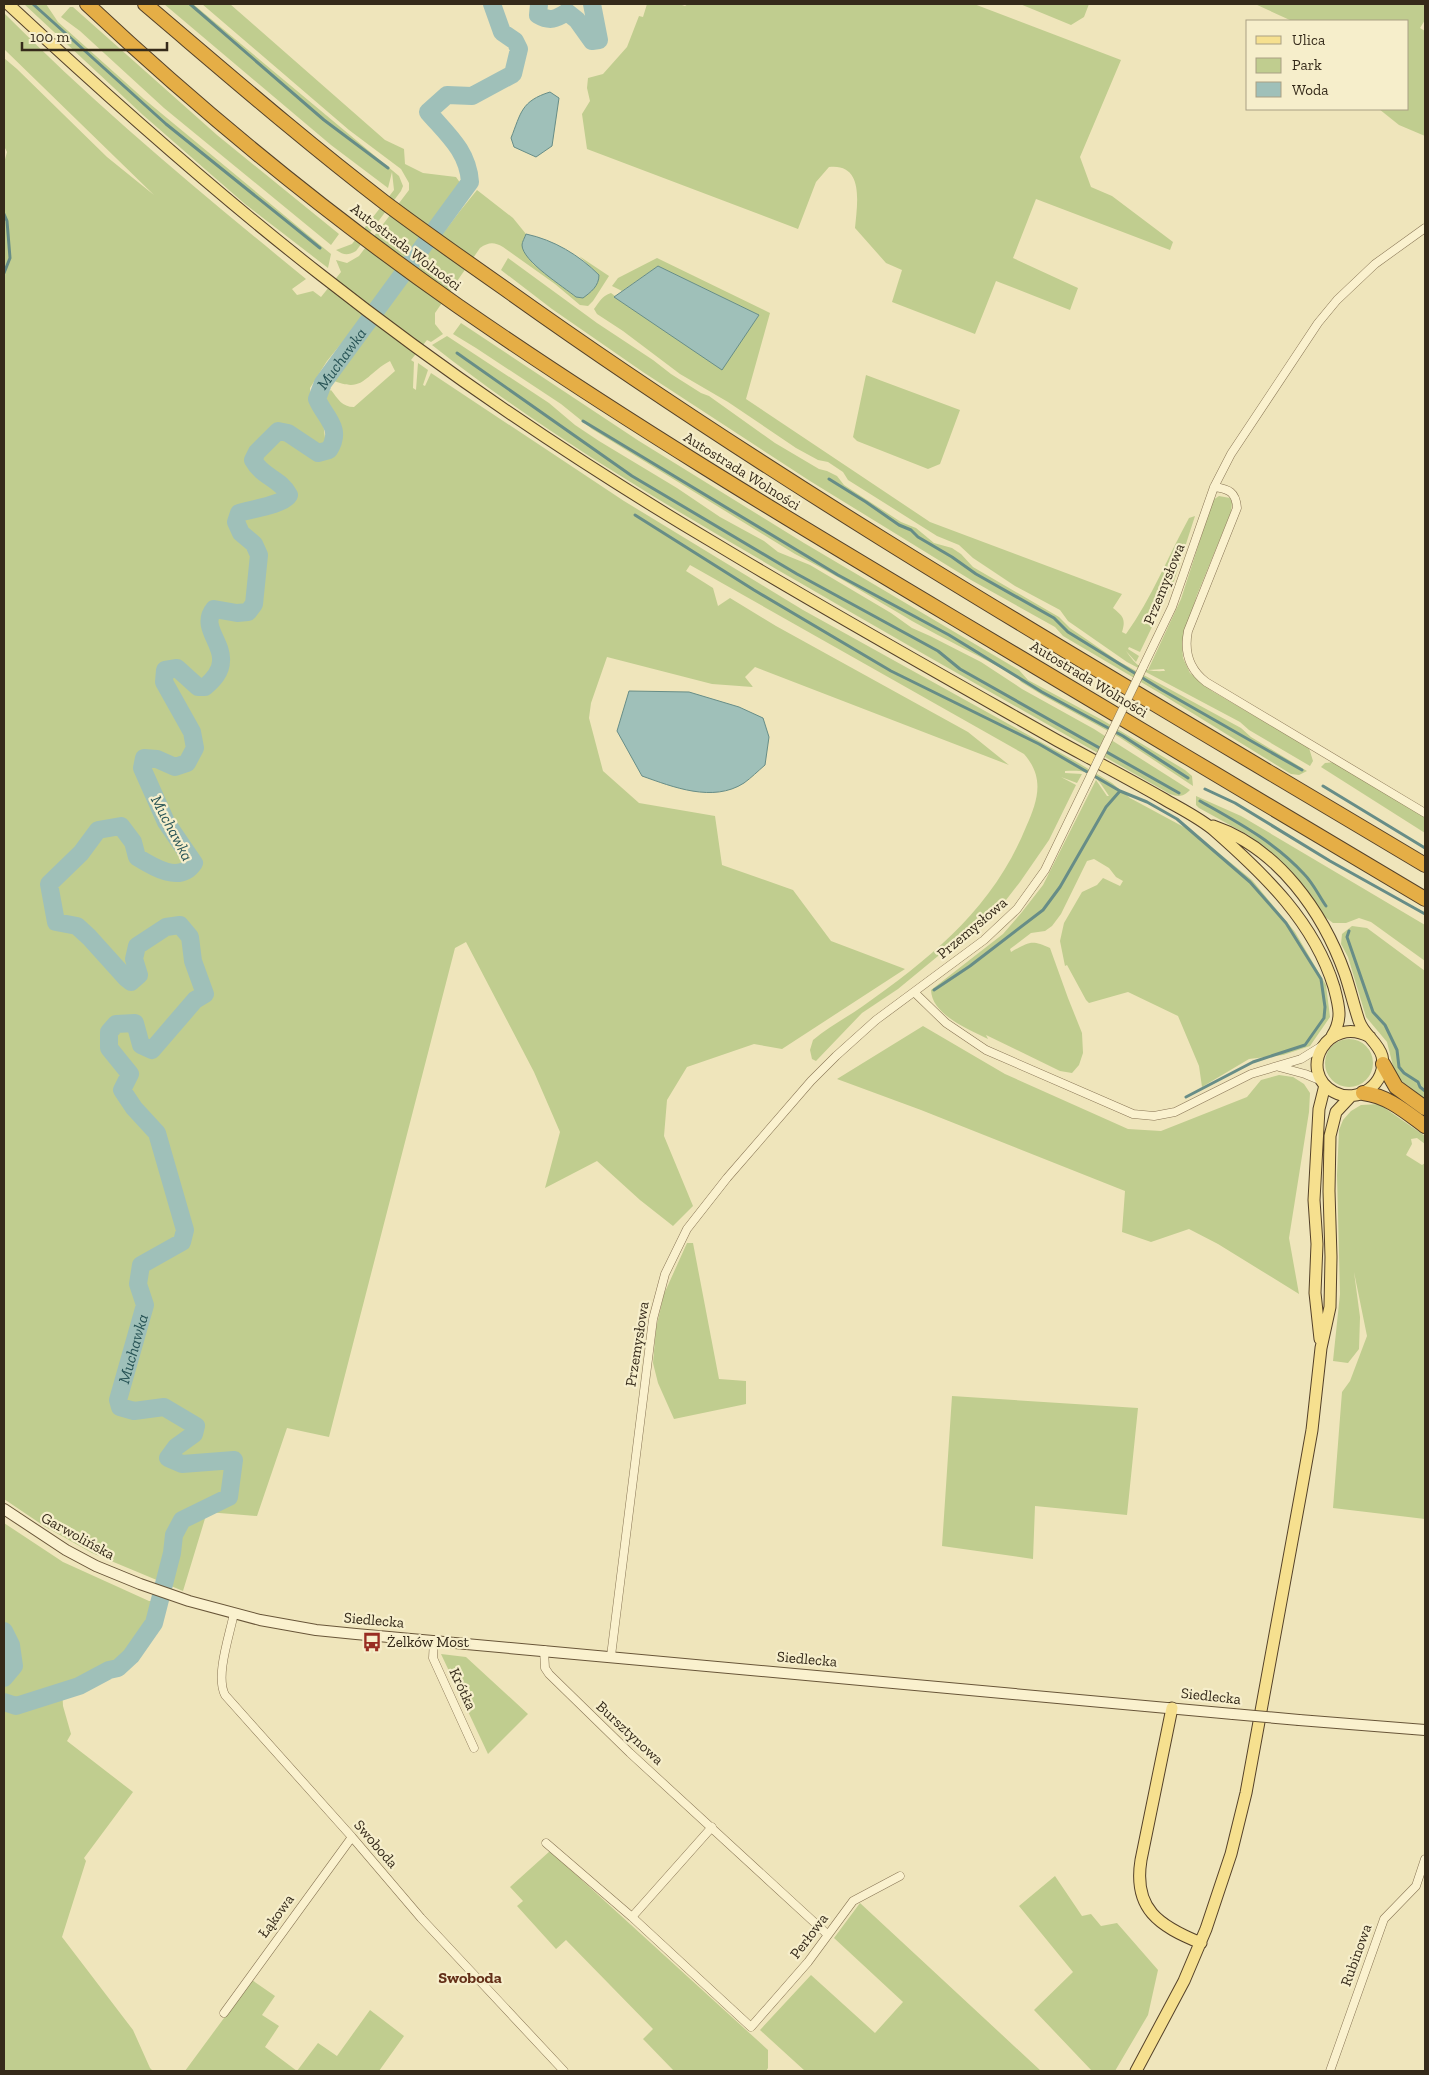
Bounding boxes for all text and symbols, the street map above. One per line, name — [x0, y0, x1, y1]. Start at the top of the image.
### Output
scale bar — [22, 20, 168, 52]
legend — [1246, 20, 1409, 110]
text: 100 m — [30, 28, 69, 46]
text: Ulica — [1292, 31, 1325, 49]
text: Park — [1292, 56, 1322, 74]
text: Woda — [1292, 81, 1329, 99]
street label: Autostrada Wolności — [347, 199, 465, 295]
water label: Muchawka — [312, 324, 370, 393]
street label: Autostrada Wolności — [680, 428, 804, 514]
street label: Przemysłowa — [1140, 541, 1188, 627]
street label: Autostrada Wolności — [1027, 637, 1151, 721]
water label: Muchawka — [147, 792, 197, 864]
street label: Przemysłowa — [933, 893, 1011, 963]
street label: Przemysłowa — [621, 1300, 653, 1388]
water label: Muchawka — [114, 1312, 151, 1386]
street label: Garwolińska — [38, 1508, 118, 1564]
street label: Siedlecka — [343, 1608, 405, 1632]
bus stop icon: Żelków Most — [361, 1631, 383, 1653]
place label: Żelków Most — [387, 1633, 469, 1651]
street label: Siedlecka — [776, 1647, 838, 1671]
street label: Krótka — [445, 1665, 481, 1713]
street label: Siedlecka — [1180, 1684, 1242, 1708]
street label: Bursztynowa — [593, 1697, 667, 1769]
street label: Swoboda — [350, 1816, 402, 1872]
street label: Łąkowa — [254, 1891, 298, 1941]
street label: Perłowa — [786, 1910, 832, 1962]
street label: Rubinowa — [1336, 1921, 1376, 1989]
district label: Swoboda — [438, 1968, 502, 1987]

